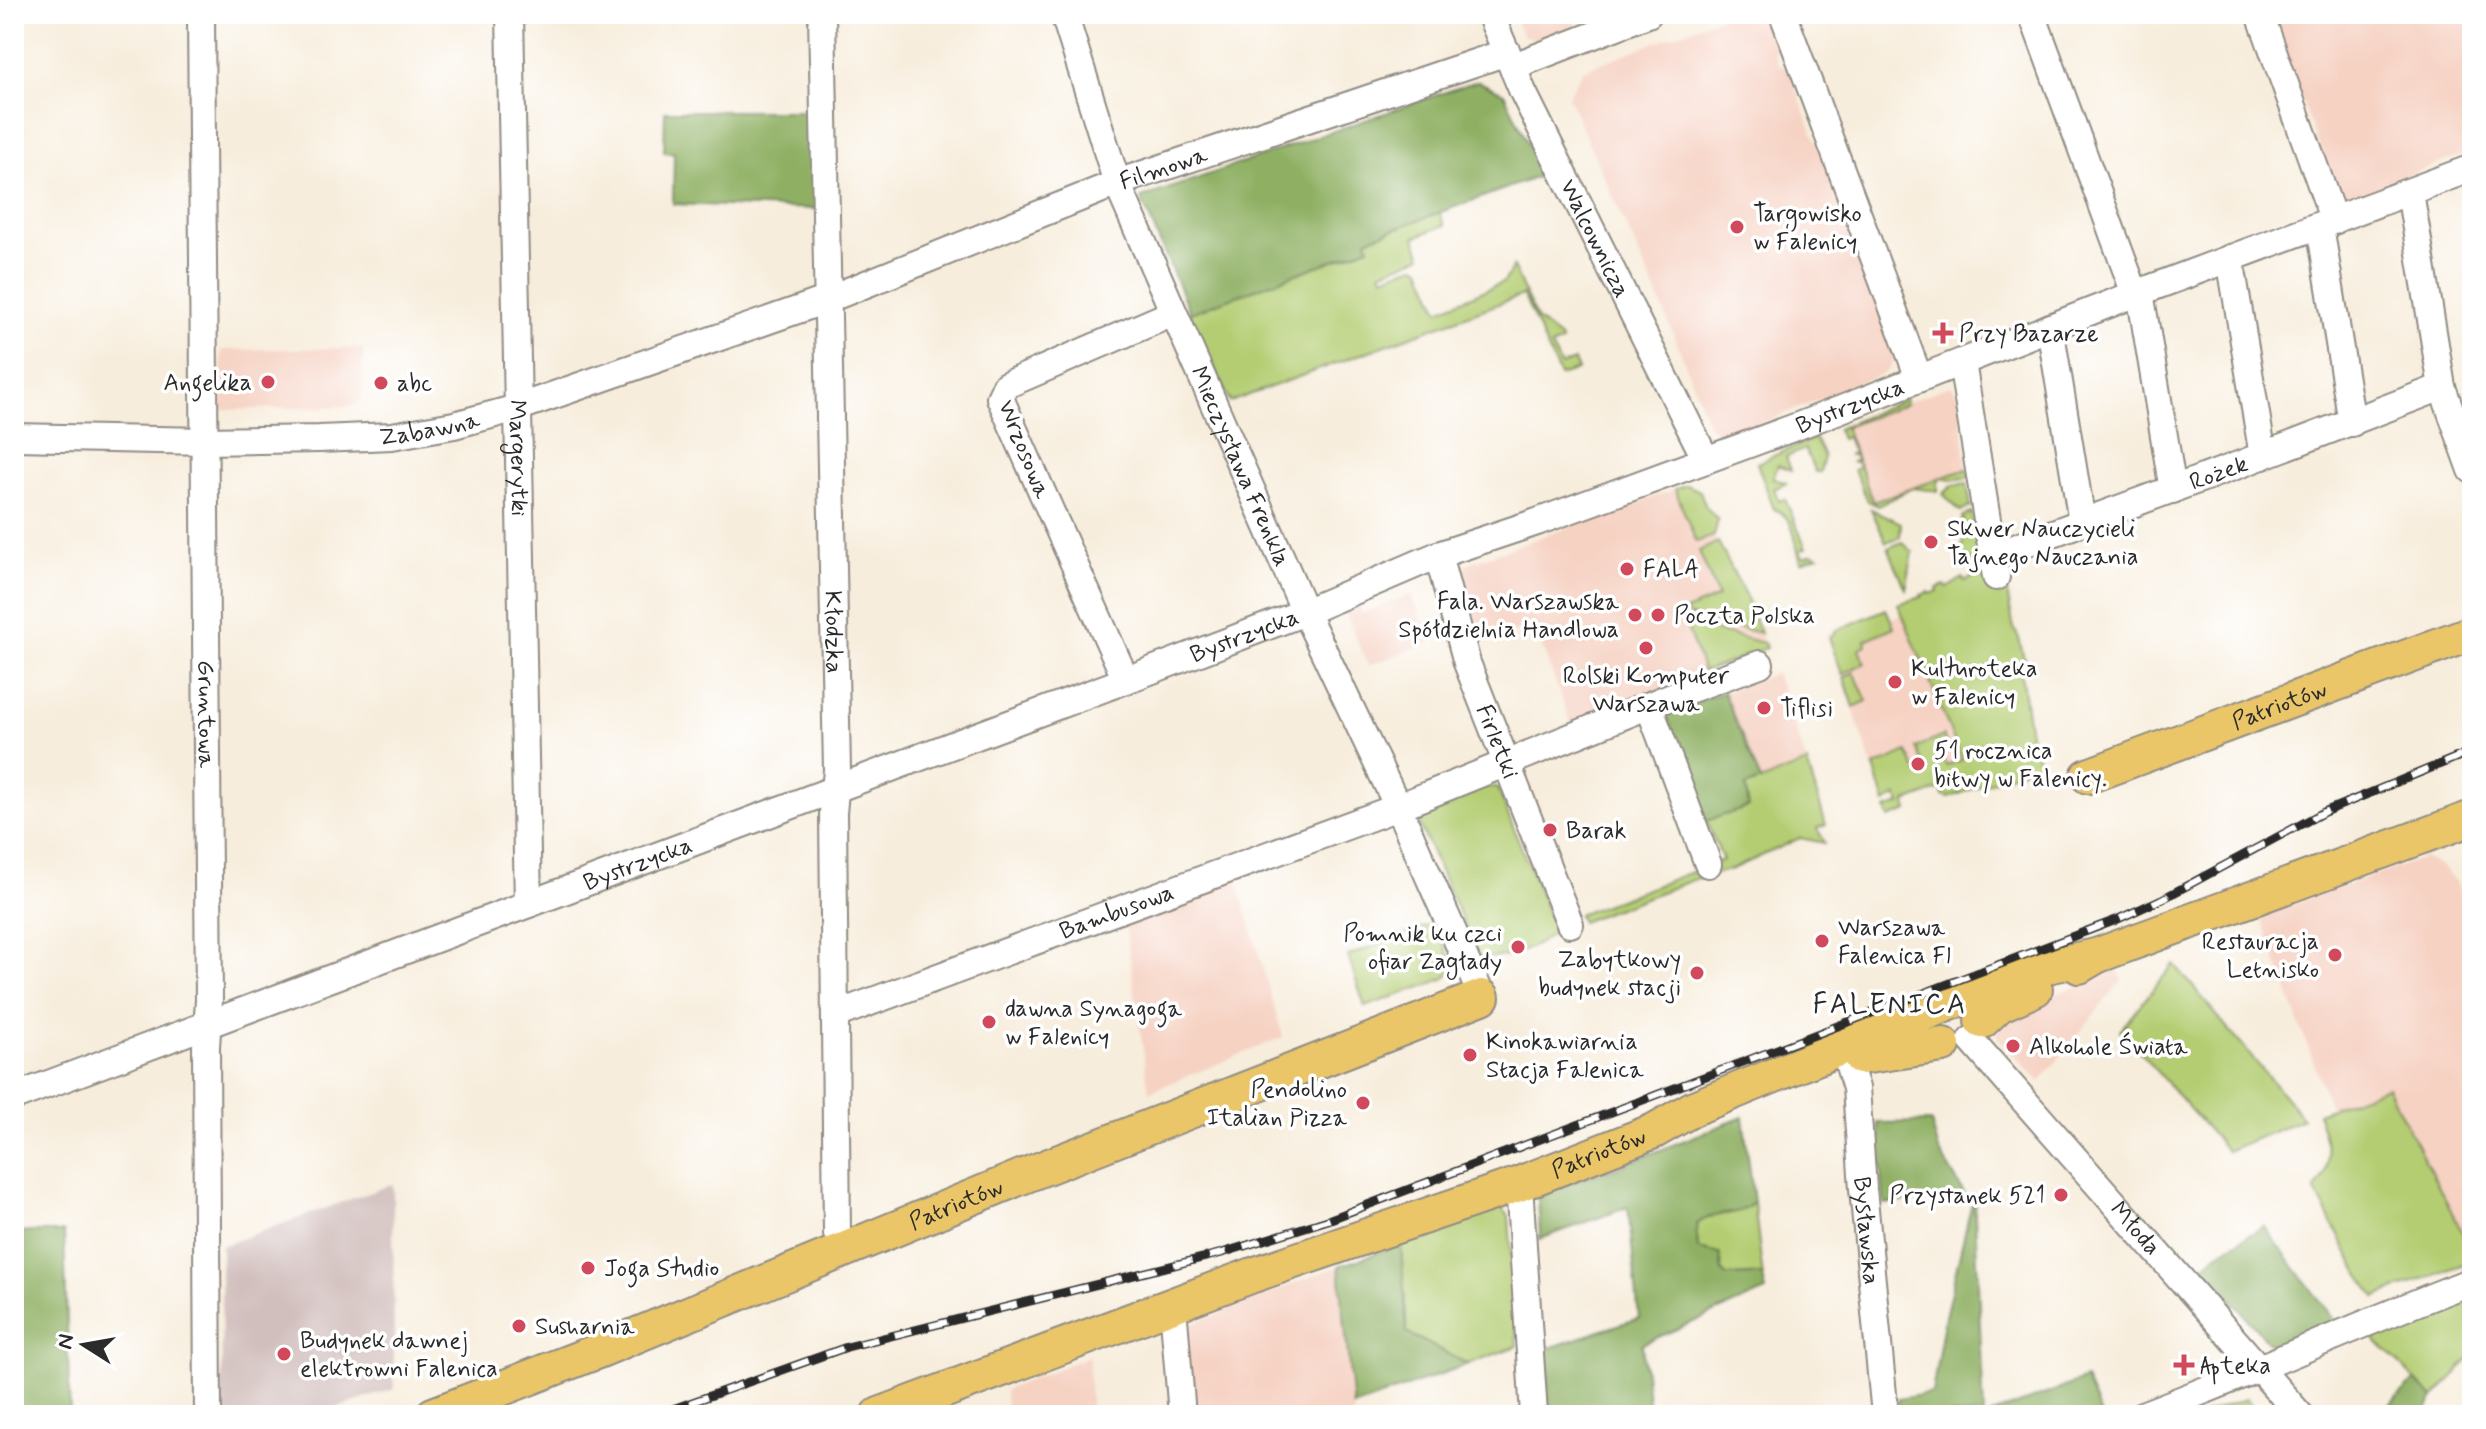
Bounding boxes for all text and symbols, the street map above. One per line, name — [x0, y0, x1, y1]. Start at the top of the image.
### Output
street label: Filmowa — [1116, 140, 1212, 198]
street label: Walcownicza — [1552, 174, 1637, 303]
place label: Targowisko w Falenicy — [1753, 199, 1862, 258]
marker: Targowisko w Falenicy — [1728, 218, 1746, 236]
place label: Przy Bazarze — [1959, 319, 2099, 350]
marker: Przy Bazarze — [1934, 324, 1952, 342]
street label: Mieczysława Frenkla — [1182, 362, 1297, 571]
place label: Angelika — [163, 368, 252, 402]
place label: abc — [397, 369, 432, 400]
street label: Bystrzycka — [1792, 372, 1909, 442]
marker: Angelika — [259, 373, 277, 391]
marker: abc — [372, 374, 390, 392]
street label: Wrzosowa — [990, 396, 1058, 504]
street label: Margerytki — [500, 399, 534, 517]
street label: Zabawna — [378, 405, 484, 454]
street label: Rożek — [2185, 449, 2253, 499]
place label: Skwer Nauczycieli Tajnego Nauczania — [1947, 514, 2138, 573]
marker: Skwer Nauczycieli Tajnego Nauczania — [1922, 533, 1940, 551]
place label: FALA — [1643, 555, 1699, 586]
marker: FALA — [1618, 560, 1636, 578]
place label: Fala. Warszawska Spółdzielnia Handlowa — [1398, 587, 1620, 646]
street label: Kłodzka — [816, 590, 849, 674]
place label: Poczta Polska — [1674, 601, 1815, 632]
street label: Bystrzycka — [1186, 602, 1303, 671]
marker: Fala. Warszawska Spółdzielnia Handlowa — [1626, 606, 1644, 624]
marker: Poczta Polska — [1649, 606, 1667, 624]
marker: Rolski Komputer Warszawa — [1637, 639, 1655, 657]
place label: Kulturoteka w Falenicy — [1911, 654, 2038, 713]
street label: Gruntowa — [189, 660, 221, 769]
place label: Rolski Komputer Warszawa — [1563, 661, 1730, 720]
marker: Kulturoteka w Falenicy — [1886, 673, 1904, 691]
street label: Patriotów — [2228, 674, 2332, 738]
place label: Tiflisi — [1780, 694, 1833, 725]
marker: Tiflisi — [1755, 699, 1773, 717]
street label: Firletki — [1468, 700, 1525, 784]
place label: 51 rocznica bitwy w Falenicy. — [1934, 736, 2107, 795]
marker: 51 rocznica bitwy w Falenicy. — [1909, 755, 1927, 773]
place label: Barak — [1566, 816, 1626, 847]
marker: Barak — [1541, 821, 1559, 839]
street label: Bystrzycka — [579, 830, 697, 899]
street label: Bambusowa — [1055, 877, 1179, 948]
place label: Warszawa Falenica Fl — [1838, 913, 1951, 972]
place label: Pomnik ku czci ofiar Zagłady — [1343, 919, 1502, 980]
place label: Restauracja Letnisko — [2202, 927, 2319, 986]
marker: Warszawa Falenica Fl — [1813, 932, 1831, 950]
marker: Pomnik ku czci ofiar Zagłady — [1509, 938, 1527, 956]
place label: Zabytkowy budynek stacji — [1538, 945, 1681, 1004]
marker: Restauracja Letnisko — [2326, 946, 2344, 964]
marker: Zabytkowy budynek stacji — [1688, 964, 1706, 982]
district label: FALENICA — [1813, 987, 1967, 1024]
place label: dawna Synagoga w Falenicy — [1005, 994, 1183, 1053]
marker: dawna Synagoga w Falenicy — [980, 1013, 998, 1031]
place label: Kinokawiarnia Stacja Falenica — [1486, 1027, 1644, 1086]
place label: Alkohole Świata — [2029, 1031, 2188, 1063]
marker: Alkohole Świata — [2004, 1037, 2022, 1055]
marker: Kinokawiarnia Stacja Falenica — [1461, 1046, 1479, 1064]
place label: Pendolino Italian Pizza — [1207, 1075, 1348, 1134]
marker: Pendolino Italian Pizza — [1354, 1094, 1372, 1112]
street label: Patriotów — [1547, 1122, 1651, 1187]
street label: Patriotów — [905, 1172, 1008, 1238]
street label: Bysławska — [1845, 1176, 1886, 1286]
place label: Przystanek 521 — [1889, 1181, 2045, 1212]
marker: Przystanek 521 — [2052, 1186, 2070, 1204]
street label: Młoda — [2103, 1195, 2167, 1263]
place label: Joga Studio — [604, 1254, 719, 1288]
marker: Joga Studio — [579, 1259, 597, 1277]
north arrow — [44, 1305, 124, 1385]
place label: Susharnia — [535, 1312, 635, 1343]
marker: Susharnia — [510, 1317, 528, 1335]
place label: Budynek dawnej elektrowni Falenica — [300, 1326, 498, 1385]
text: N — [51, 1332, 81, 1351]
marker: Budynek dawnej elektrowni Falenica — [275, 1345, 293, 1363]
place label: Apteka — [2200, 1351, 2271, 1385]
marker: Apteka — [2175, 1356, 2193, 1374]

